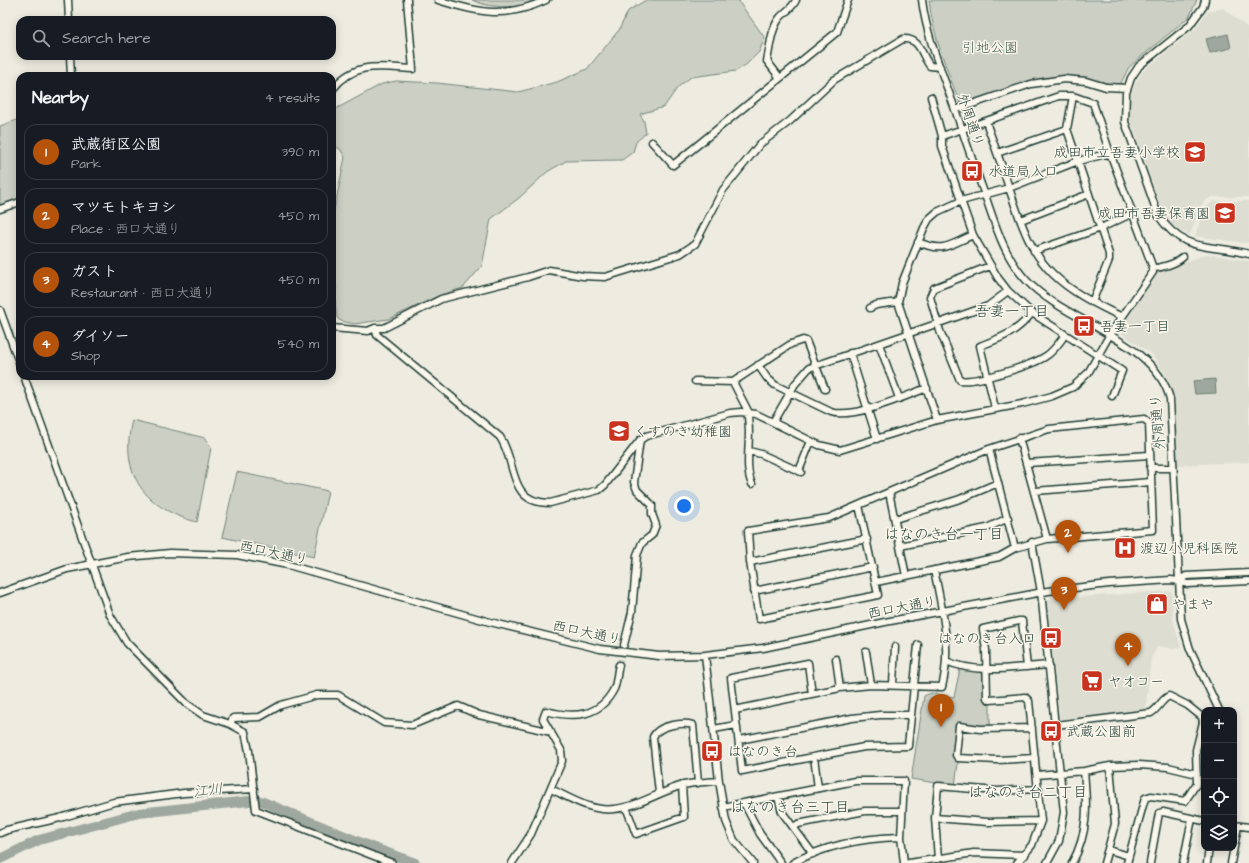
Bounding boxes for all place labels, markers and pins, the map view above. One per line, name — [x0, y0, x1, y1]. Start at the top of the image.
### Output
school or university icon: 成田市立吾妻小学校 — [1182, 139, 1208, 165]
place label: 成田市立吾妻小学校 — [1054, 143, 1180, 163]
bus stop icon: 水道局入口 — [959, 158, 985, 184]
place label: 水道局入口 — [988, 162, 1058, 182]
school or university icon: 成田市吾妻保育園 — [1212, 200, 1238, 226]
place label: 成田市吾妻保育園 — [1098, 204, 1210, 224]
bus stop icon: 吾妻一丁目 — [1071, 313, 1097, 339]
place label: 吾妻一丁目 — [1100, 317, 1170, 337]
school or university icon: くすのき幼稚園 — [606, 418, 632, 444]
place label: くすのき幼稚園 — [634, 422, 732, 442]
pin: 2 — [1055, 520, 1081, 553]
hospital icon: 渡辺小児科医院 — [1112, 535, 1138, 561]
place label: 渡辺小児科医院 — [1140, 539, 1238, 559]
pin: 3 — [1051, 577, 1077, 610]
shop icon: やまや — [1144, 591, 1170, 617]
place label: やまや — [1172, 595, 1214, 615]
bus stop icon: はなのき台入口 — [1038, 625, 1064, 651]
place label: はなのき台入口 — [938, 629, 1036, 649]
pin: 4 — [1115, 633, 1141, 666]
supermarket icon: ヤオコー — [1079, 668, 1105, 694]
place label: ヤオコー — [1108, 672, 1164, 692]
pin: 1 — [928, 694, 954, 727]
bus stop icon: 武蔵公園前 — [1038, 718, 1064, 744]
place label: 武蔵公園前 — [1066, 722, 1136, 742]
bus stop icon: はなのき台 — [699, 738, 725, 764]
place label: はなのき台 — [728, 742, 798, 762]

